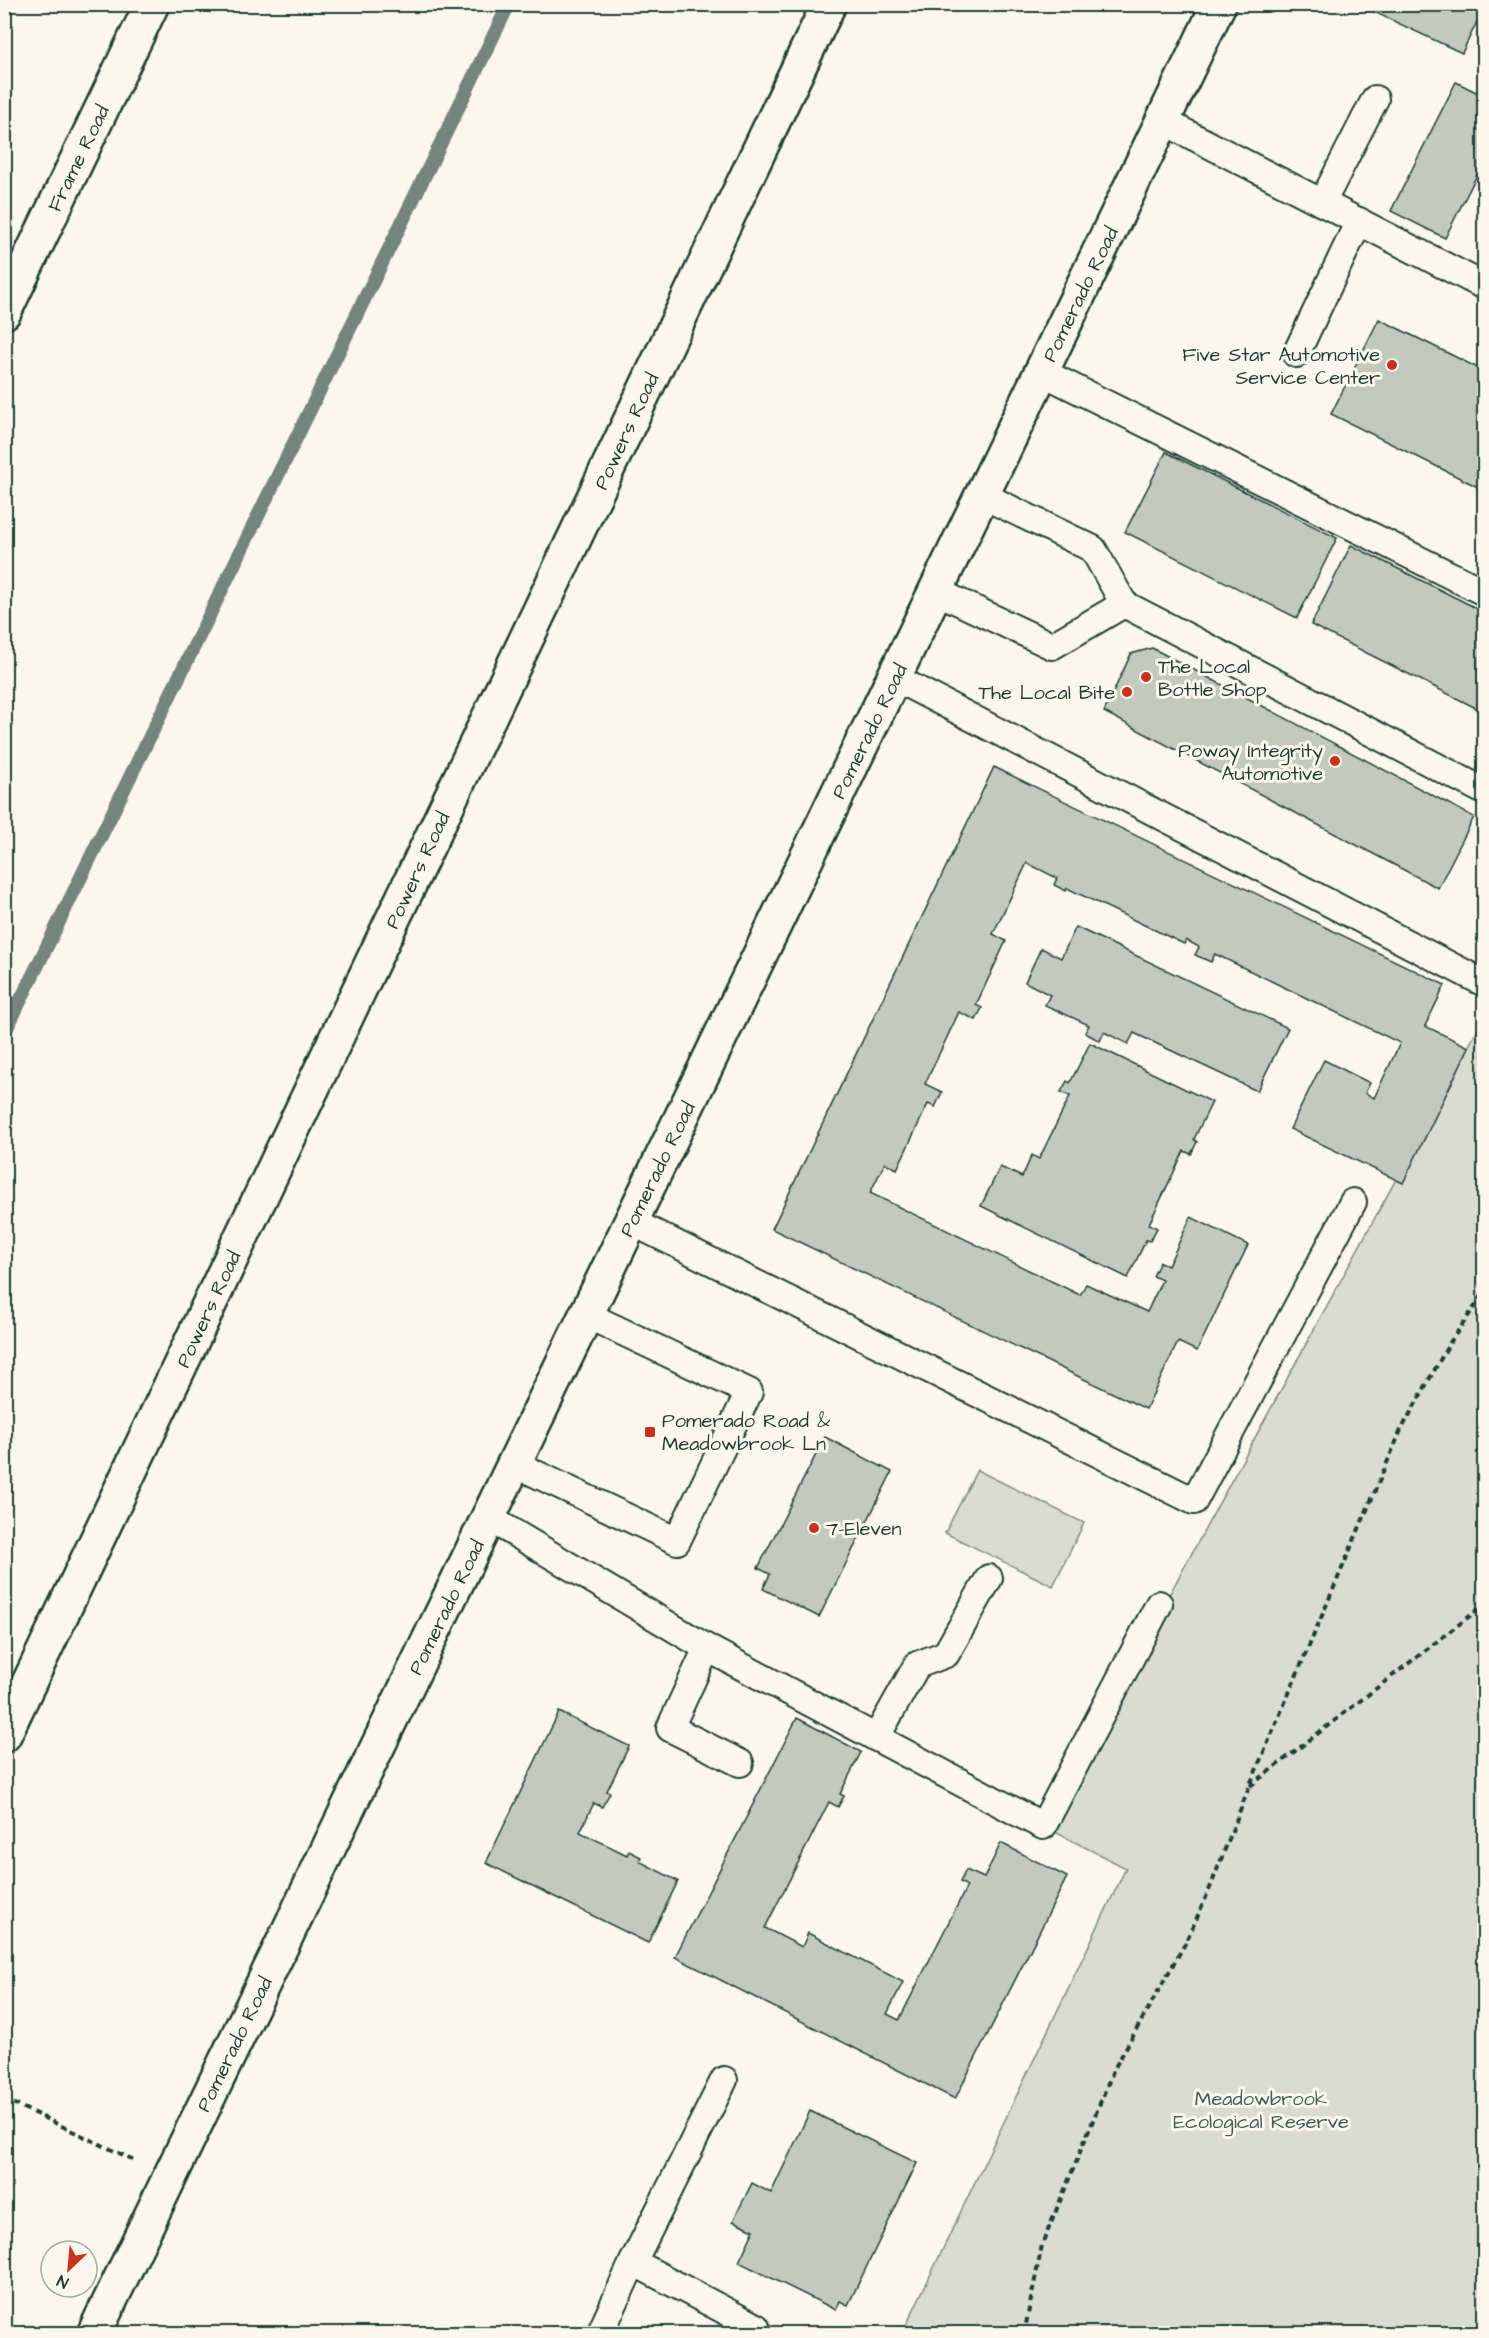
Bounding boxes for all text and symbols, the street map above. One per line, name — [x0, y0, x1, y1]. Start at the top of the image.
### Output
street label: Frame Road — [41, 100, 117, 216]
street label: Pomerado Road — [1036, 222, 1126, 367]
place label: Five Star Automotive Service Center — [1182, 341, 1380, 392]
marker: Five Star Automotive Service Center — [1385, 358, 1399, 372]
street label: Powers Road — [588, 368, 666, 494]
place label: The Local Bottle Shop — [1158, 653, 1267, 704]
street label: Pomerado Road — [825, 659, 915, 804]
marker: The Local Bottle Shop — [1139, 670, 1153, 684]
place label: The Local Bite — [979, 679, 1115, 707]
marker: The Local Bite — [1120, 685, 1134, 699]
place label: Poway Integrity Automotive — [1178, 737, 1323, 788]
marker: Poway Integrity Automotive — [1328, 754, 1342, 768]
street label: Powers Road — [379, 807, 457, 933]
street label: Pomerado Road — [613, 1097, 703, 1242]
street label: Powers Road — [170, 1246, 248, 1372]
place label: Pomerado Road & Meadowbrook Ln — [662, 1407, 831, 1458]
marker: Pomerado Road & Meadowbrook Ln — [643, 1425, 657, 1439]
place label: 7-Eleven — [826, 1515, 902, 1543]
marker: 7-Eleven — [807, 1521, 821, 1535]
street label: Pomerado Road — [402, 1535, 492, 1680]
street label: Pomerado Road — [190, 1972, 280, 2117]
park label: Meadowbrook Ecological Reserve — [1173, 2085, 1349, 2137]
north arrow — [39, 2239, 99, 2299]
text: N — [54, 2269, 72, 2294]

